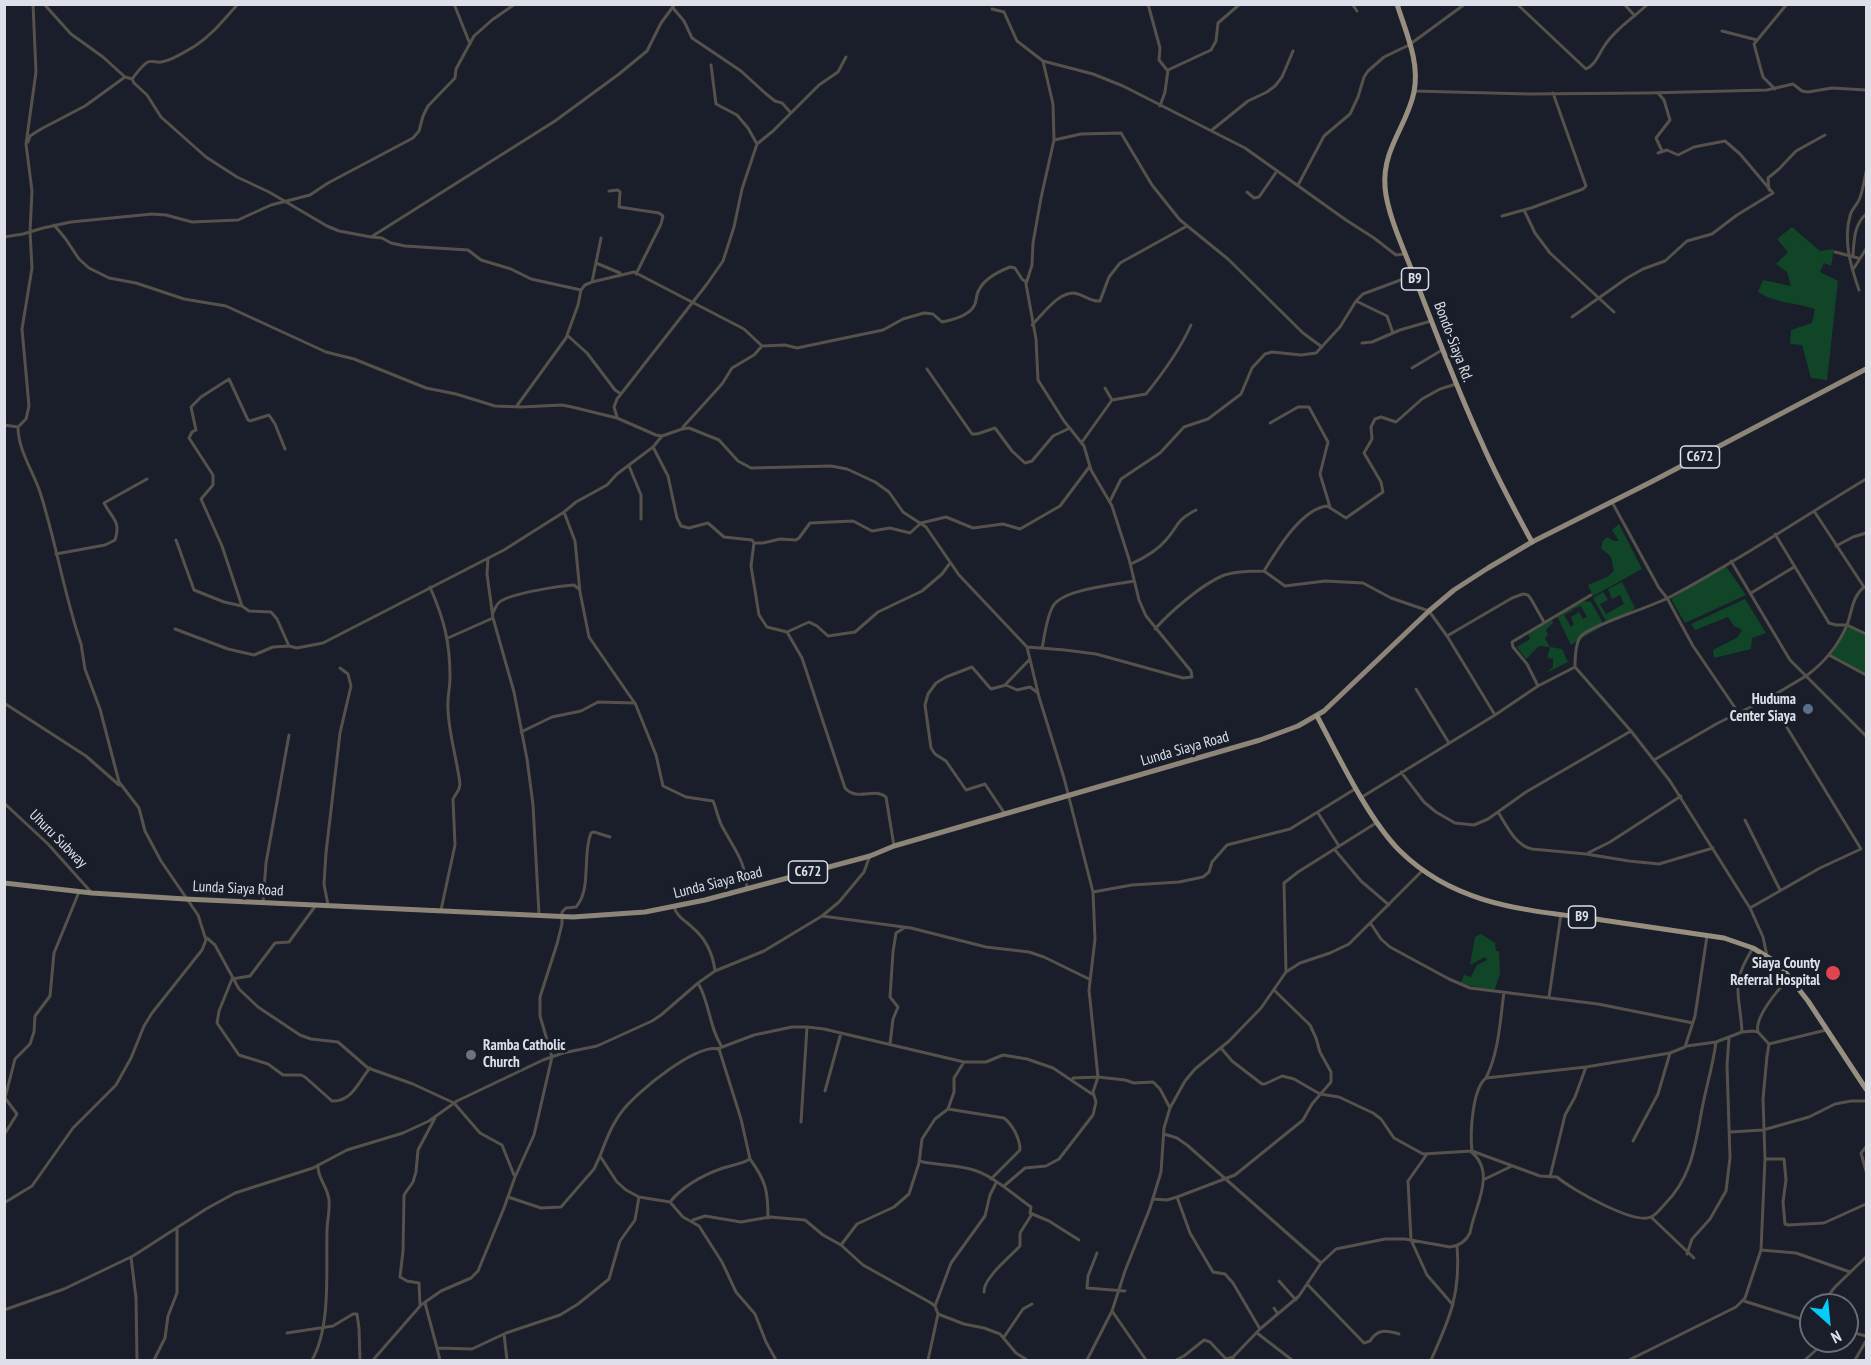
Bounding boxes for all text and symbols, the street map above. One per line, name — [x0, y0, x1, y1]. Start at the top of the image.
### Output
road number: B9 — [1402, 268, 1428, 290]
street label: Bondo-Siaya Rd. — [1429, 299, 1477, 385]
road number: C672 — [1680, 446, 1720, 468]
place label: Huduma Center Siaya — [1730, 691, 1796, 726]
marker: Huduma Center Siaya — [1801, 702, 1815, 716]
street label: Lunda Siaya Road — [1139, 728, 1231, 770]
street label: Uhuru Subway — [25, 806, 91, 872]
road number: C672 — [788, 861, 828, 883]
street label: Lunda Siaya Road — [672, 863, 764, 903]
street label: Lunda Siaya Road — [192, 878, 284, 900]
road number: B9 — [1568, 906, 1596, 928]
place label: Siaya County Referral Hospital — [1730, 955, 1820, 990]
marker: Siaya County Referral Hospital — [1824, 964, 1842, 982]
place label: Ramba Catholic Church — [483, 1037, 566, 1072]
marker: Ramba Catholic Church — [464, 1048, 478, 1062]
north arrow — [1799, 1293, 1859, 1353]
text: N — [1828, 1326, 1845, 1348]

